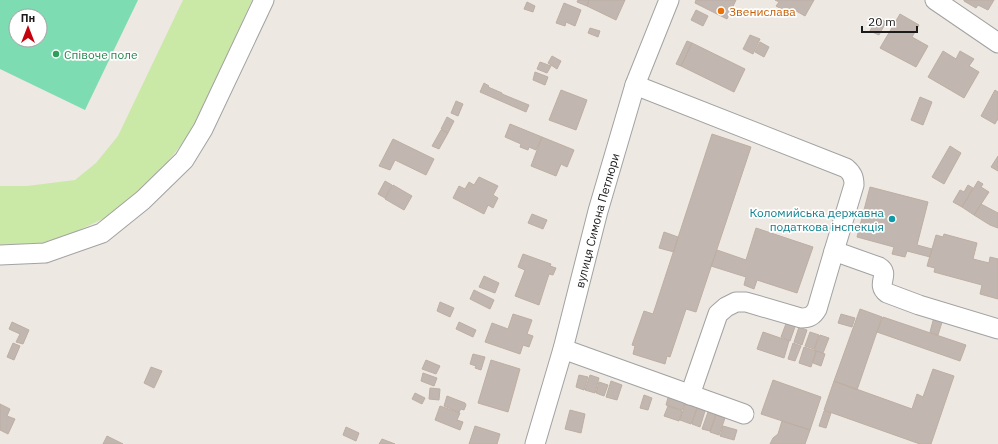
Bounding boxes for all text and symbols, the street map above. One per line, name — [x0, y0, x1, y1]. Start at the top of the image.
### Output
place label: Звенислава — [729, 4, 796, 19]
marker: Звенислава — [716, 6, 726, 16]
north arrow — [8, 8, 48, 48]
scale bar — [862, 8, 917, 34]
text: Пн — [21, 11, 35, 25]
text: 20 m — [868, 14, 896, 29]
place label: Співоче поле — [64, 47, 138, 62]
marker: Співоче поле — [51, 49, 61, 59]
street label: вулиця Симона Петлюри — [571, 151, 622, 289]
place label: Коломийська державна податкова інспекція — [749, 205, 885, 234]
marker: Коломийська державна податкова інспекція — [887, 214, 897, 224]

